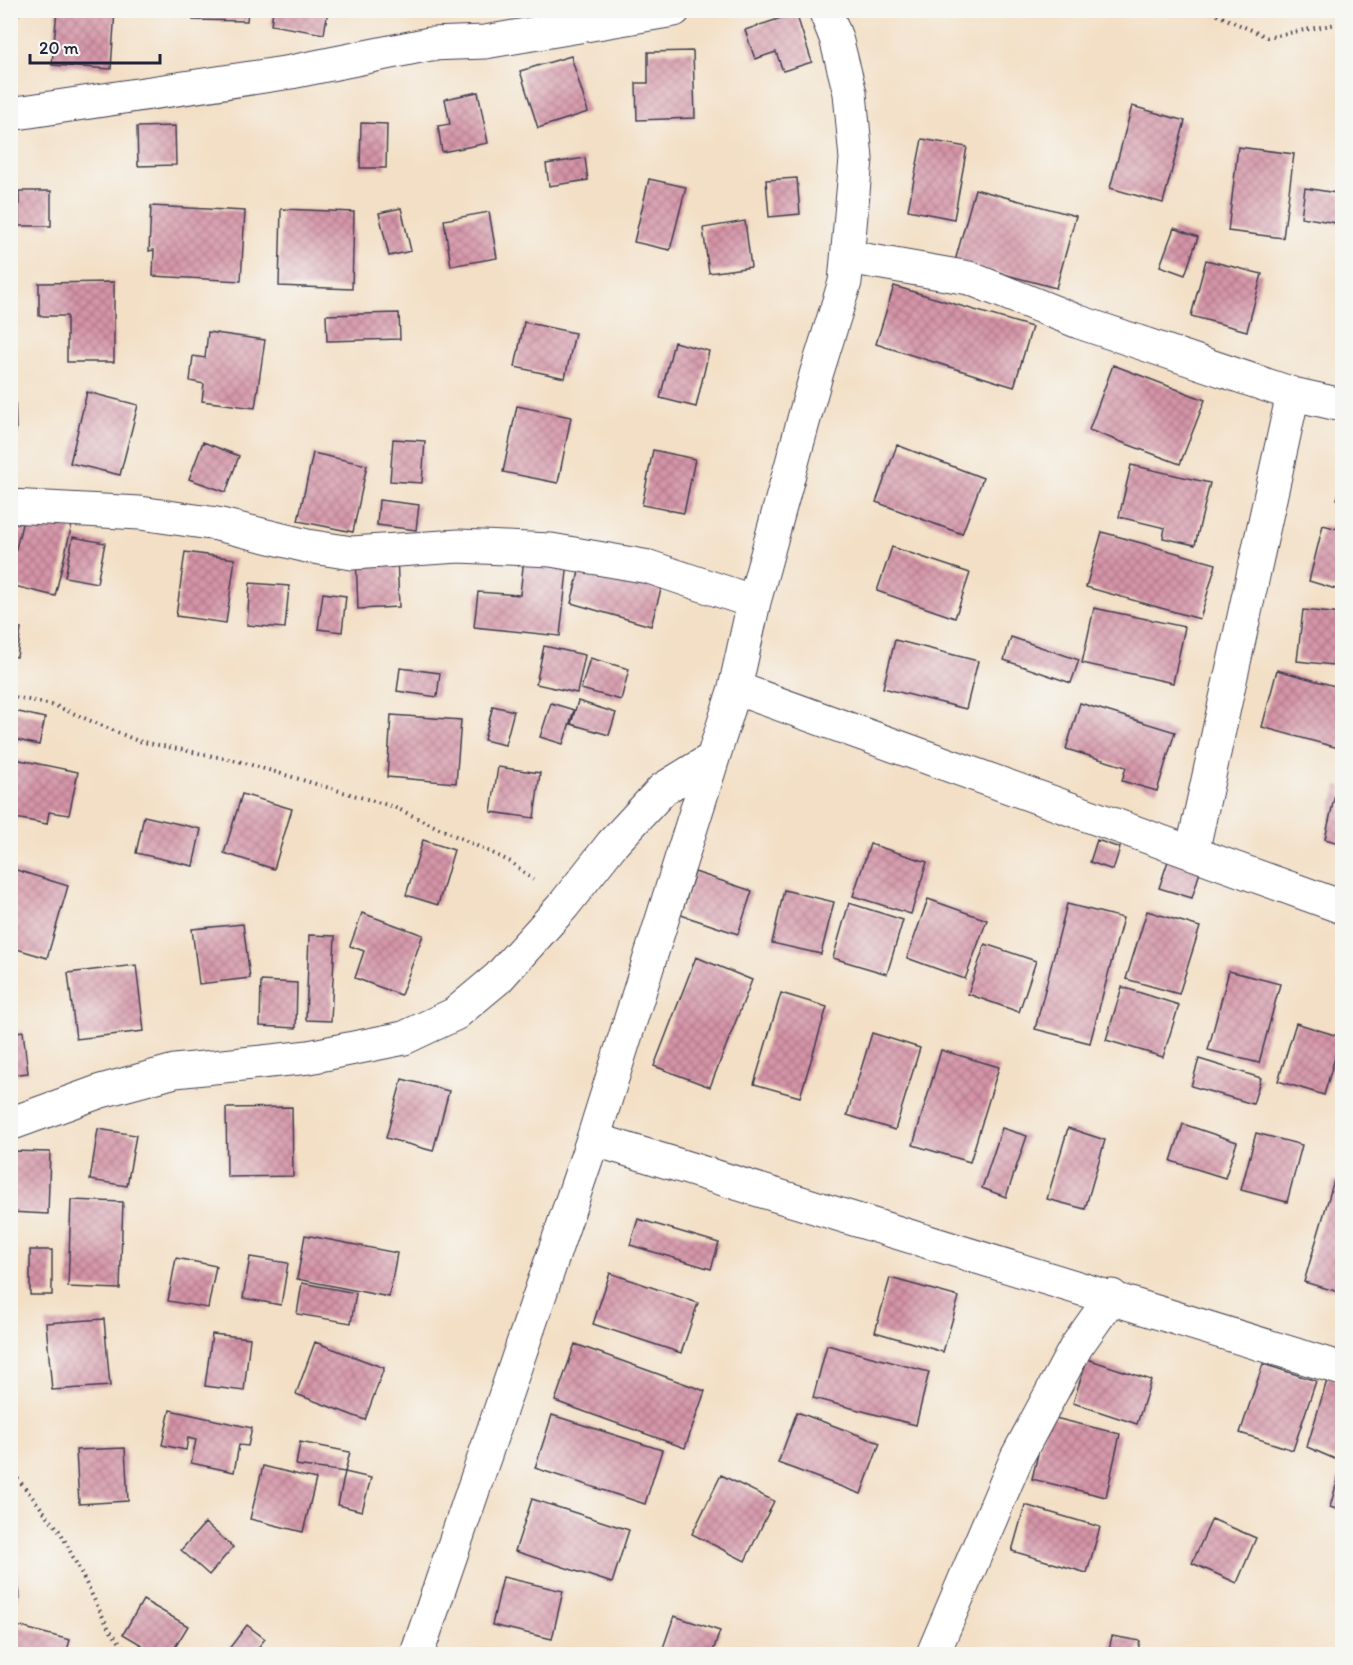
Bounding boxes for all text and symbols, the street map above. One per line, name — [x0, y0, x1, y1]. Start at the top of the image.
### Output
scale bar — [30, 27, 160, 65]
text: 20 m — [39, 37, 79, 59]

